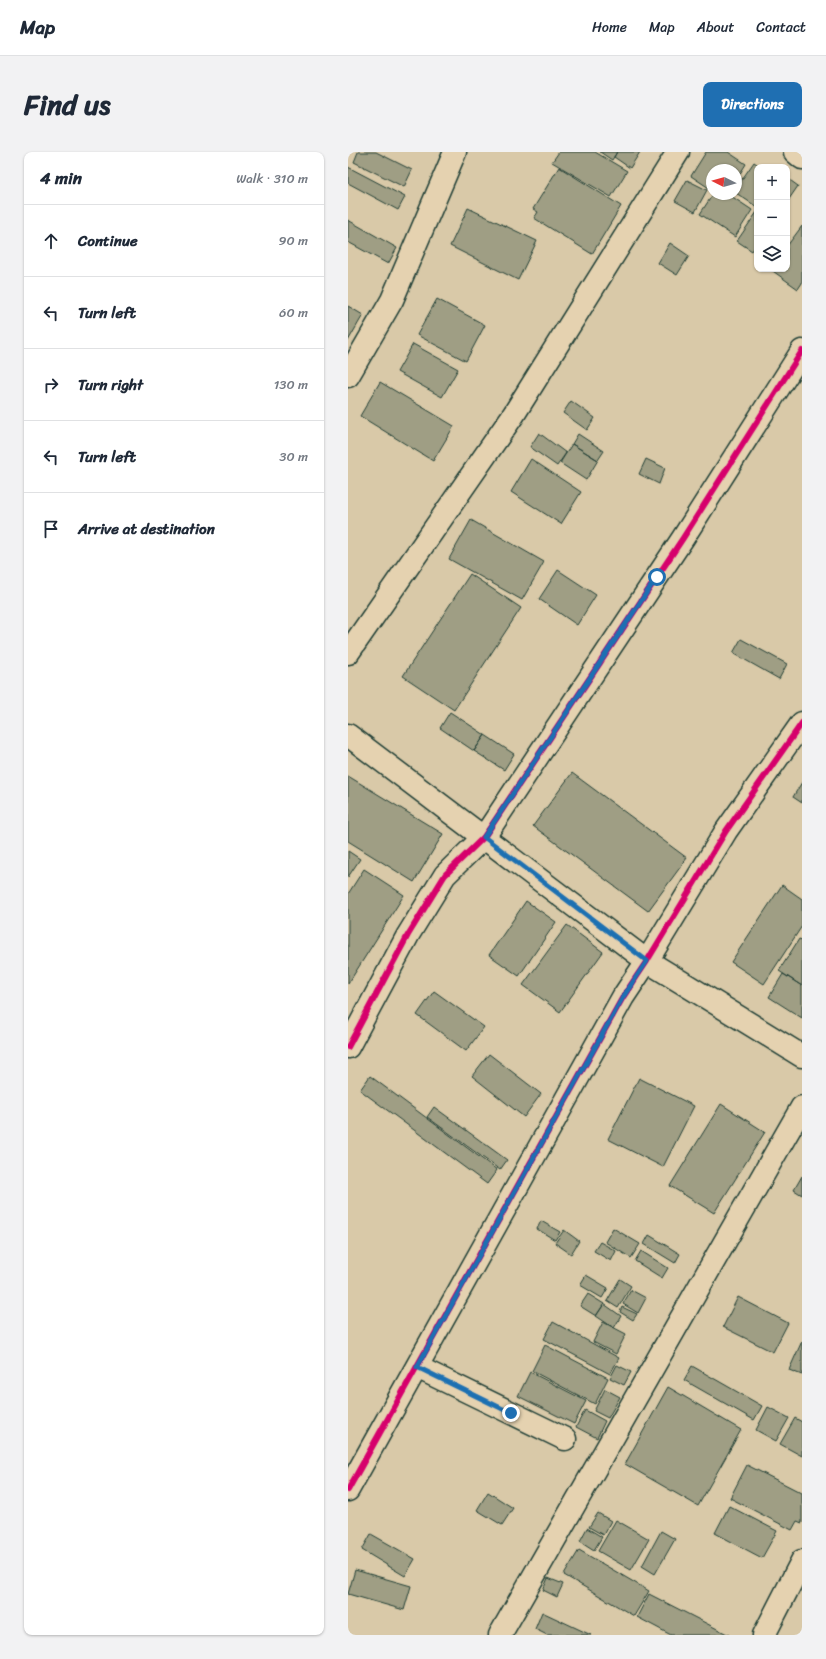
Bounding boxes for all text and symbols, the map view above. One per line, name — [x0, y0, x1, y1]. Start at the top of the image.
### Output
text: Map — [20, 11, 55, 44]
text: Home — [592, 15, 627, 40]
text: Map — [649, 15, 675, 40]
text: About — [697, 15, 734, 40]
text: Contact — [756, 15, 806, 40]
text: Find us — [24, 80, 111, 129]
button: Directions — [703, 82, 802, 127]
text: 4 min — [40, 163, 82, 193]
north arrow — [706, 164, 742, 200]
map controls — [754, 164, 790, 272]
button: + — [754, 164, 790, 200]
text: Walk · 310 m — [236, 167, 308, 190]
button: − — [754, 200, 790, 236]
text: Continue — [78, 228, 138, 254]
text: 90 m — [278, 229, 308, 252]
icon: ahead — [40, 230, 62, 252]
button: layers — [754, 236, 790, 272]
text: Turn left — [78, 300, 136, 326]
text: 60 m — [279, 301, 308, 324]
icon: left — [40, 302, 62, 324]
text: Turn right — [78, 372, 143, 398]
text: 130 m — [274, 373, 308, 396]
icon: right — [40, 374, 62, 396]
text: Turn left — [78, 444, 136, 470]
text: 30 m — [279, 445, 308, 468]
icon: left — [40, 446, 62, 468]
text: Arrive at destination — [78, 516, 215, 542]
icon: arrive — [40, 518, 62, 540]
route start — [648, 568, 666, 586]
route end — [502, 1404, 520, 1422]

